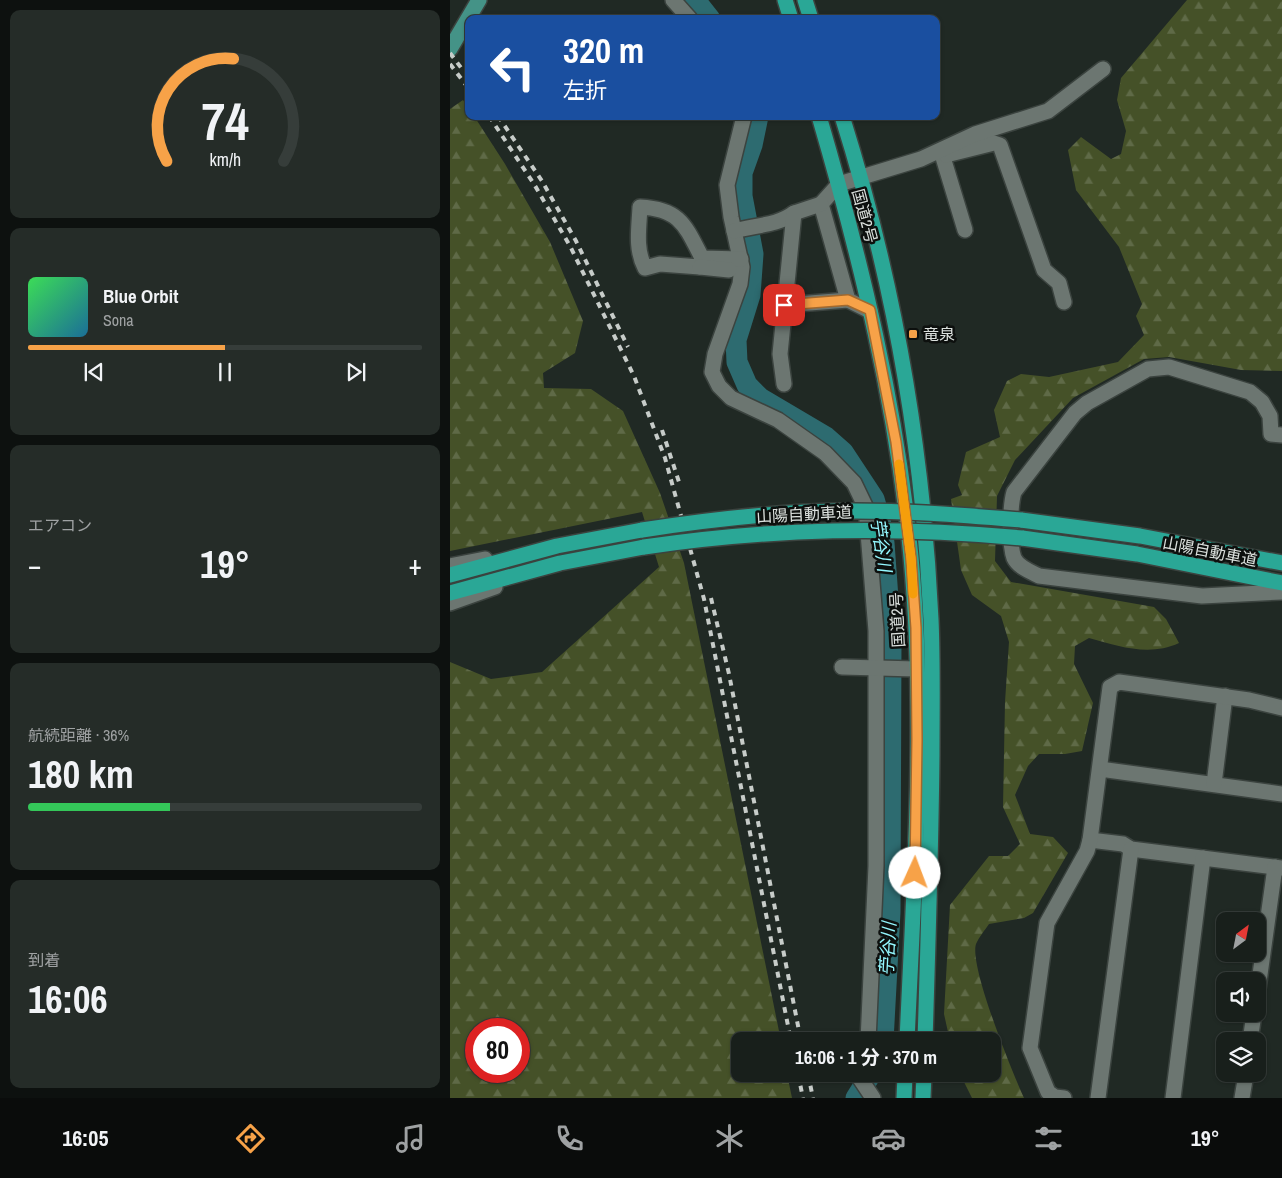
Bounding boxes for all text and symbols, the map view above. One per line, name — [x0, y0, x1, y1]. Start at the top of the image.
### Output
text: 320 m — [563, 27, 644, 74]
icon: left — [480, 35, 545, 100]
text: 左折 — [563, 75, 607, 105]
text: 74 — [201, 86, 249, 156]
text: km/h — [209, 148, 241, 172]
street label: 国道2号 — [847, 186, 883, 246]
text: Blue Orbit — [103, 283, 178, 309]
pin — [763, 284, 805, 326]
icon: arrive — [770, 291, 798, 319]
text: Sona — [103, 309, 134, 331]
place label: 竜泉 — [923, 323, 955, 345]
marker: 竜泉 — [907, 328, 919, 340]
icon: previous — [80, 358, 108, 386]
icon: pause — [211, 358, 239, 386]
icon: next — [342, 358, 370, 386]
street label: 山陽自動車道 — [755, 501, 853, 527]
text: エアコン — [28, 514, 92, 536]
water label: 苧谷川 — [865, 516, 898, 575]
street label: 山陽自動車道 — [1161, 531, 1259, 571]
text: 19° — [200, 539, 250, 590]
text: − — [28, 546, 41, 584]
text: + — [409, 546, 422, 584]
street label: 国道2号 — [885, 592, 909, 648]
text: 航続距離 · 36% — [28, 724, 129, 746]
text: 180 km — [28, 749, 134, 800]
position arrow — [888, 846, 940, 898]
north arrow — [1216, 912, 1266, 962]
map controls — [1216, 912, 1266, 1082]
water label: 苧谷川 — [874, 919, 902, 977]
text: 到着 — [28, 949, 60, 971]
button: sound — [1216, 972, 1266, 1022]
text: 16:06 — [28, 974, 108, 1025]
speed limit sign: 80 — [465, 1018, 530, 1083]
button: layers — [1216, 1032, 1266, 1082]
text: 16:06 · 1 分 · 370 m — [795, 1044, 937, 1070]
icon: directions — [233, 1121, 268, 1156]
icon: music — [393, 1121, 428, 1156]
icon: phone — [552, 1121, 587, 1156]
icon: climate — [712, 1121, 747, 1156]
icon: car — [871, 1121, 906, 1156]
icon: filters — [1031, 1121, 1066, 1156]
text: 16:05 — [62, 1123, 108, 1153]
text: 19° — [1191, 1123, 1220, 1153]

